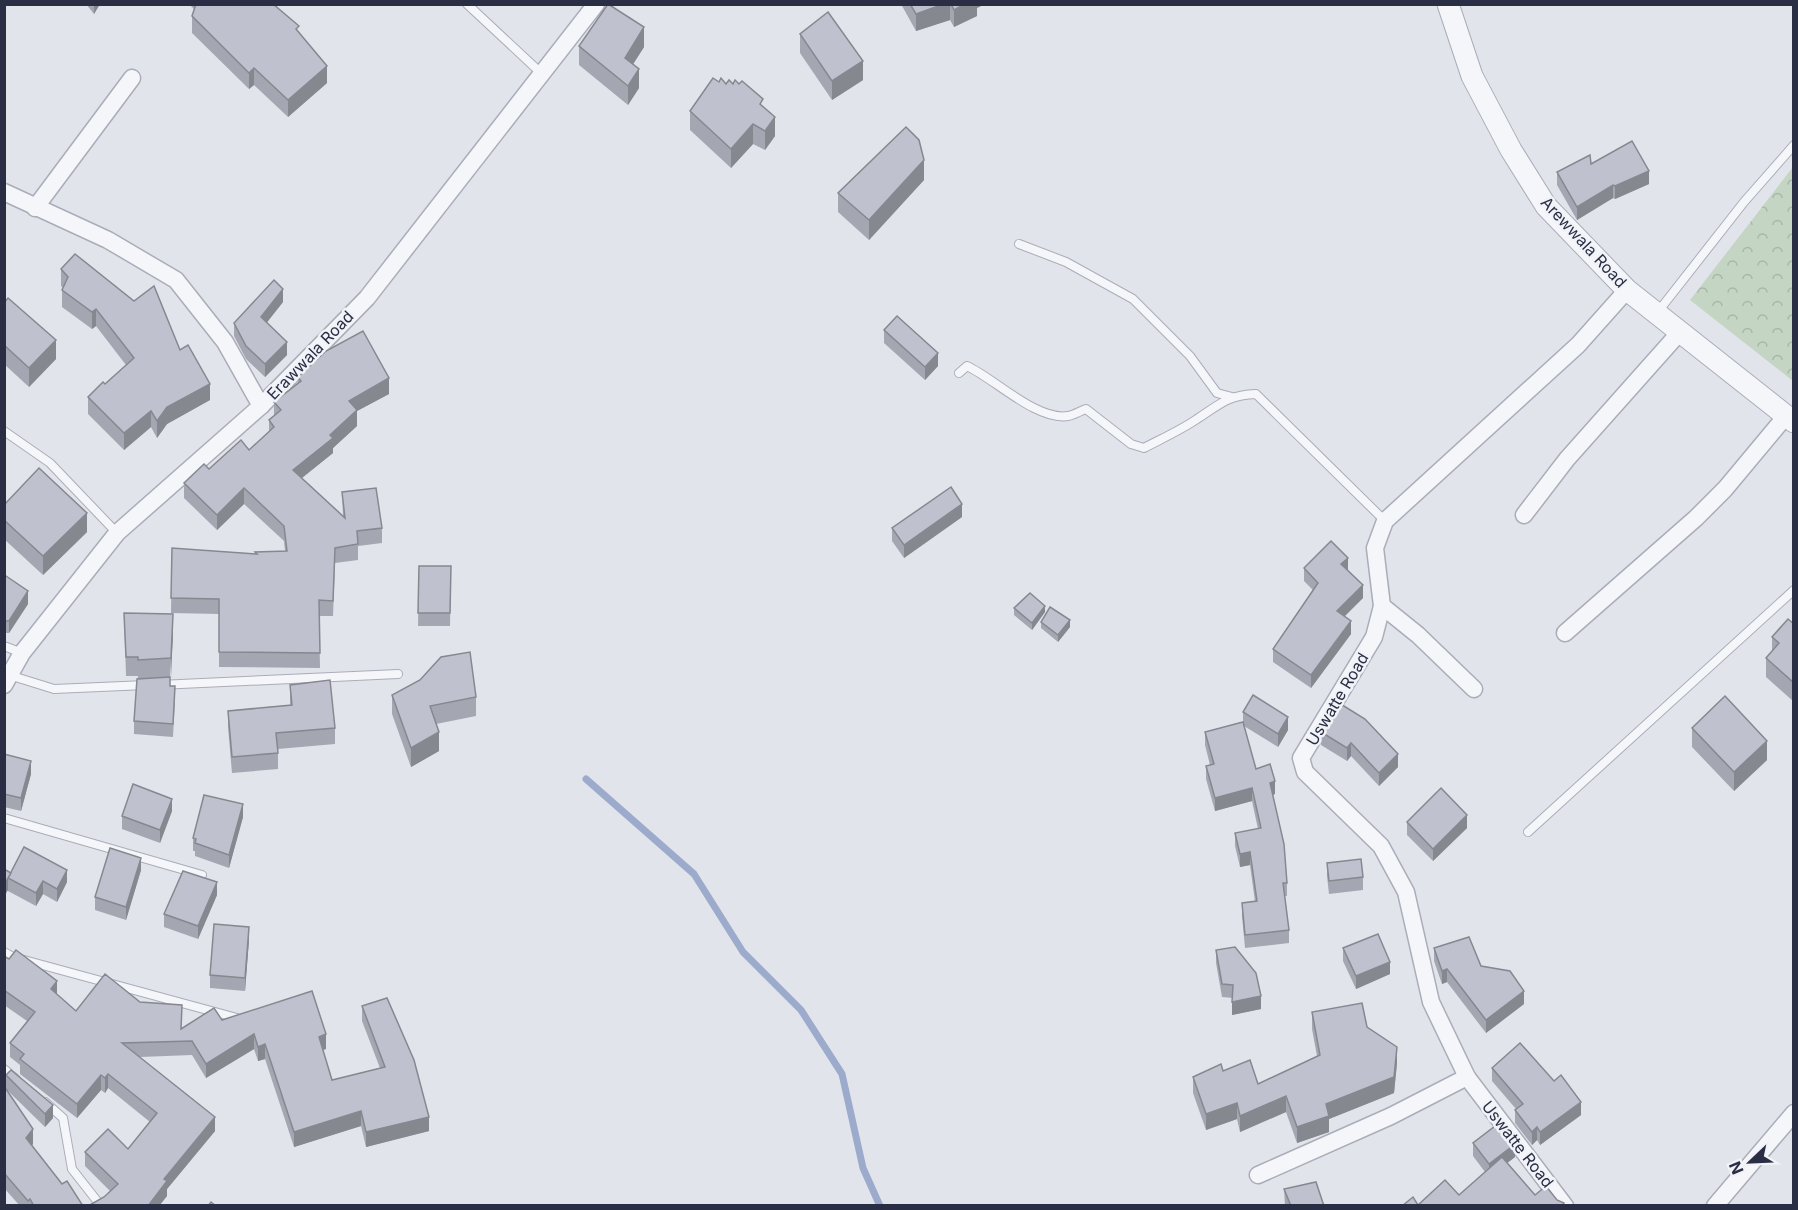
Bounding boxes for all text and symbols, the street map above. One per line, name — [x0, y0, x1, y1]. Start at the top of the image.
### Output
street label: Arewwala Road — [1537, 192, 1631, 292]
street label: Erawwala Road — [263, 306, 357, 404]
street label: Uswatte Road — [1301, 649, 1373, 749]
street label: Uswatte Road — [1478, 1097, 1558, 1191]
north arrow — [1720, 1132, 1780, 1192]
text: N — [1725, 1158, 1748, 1177]

